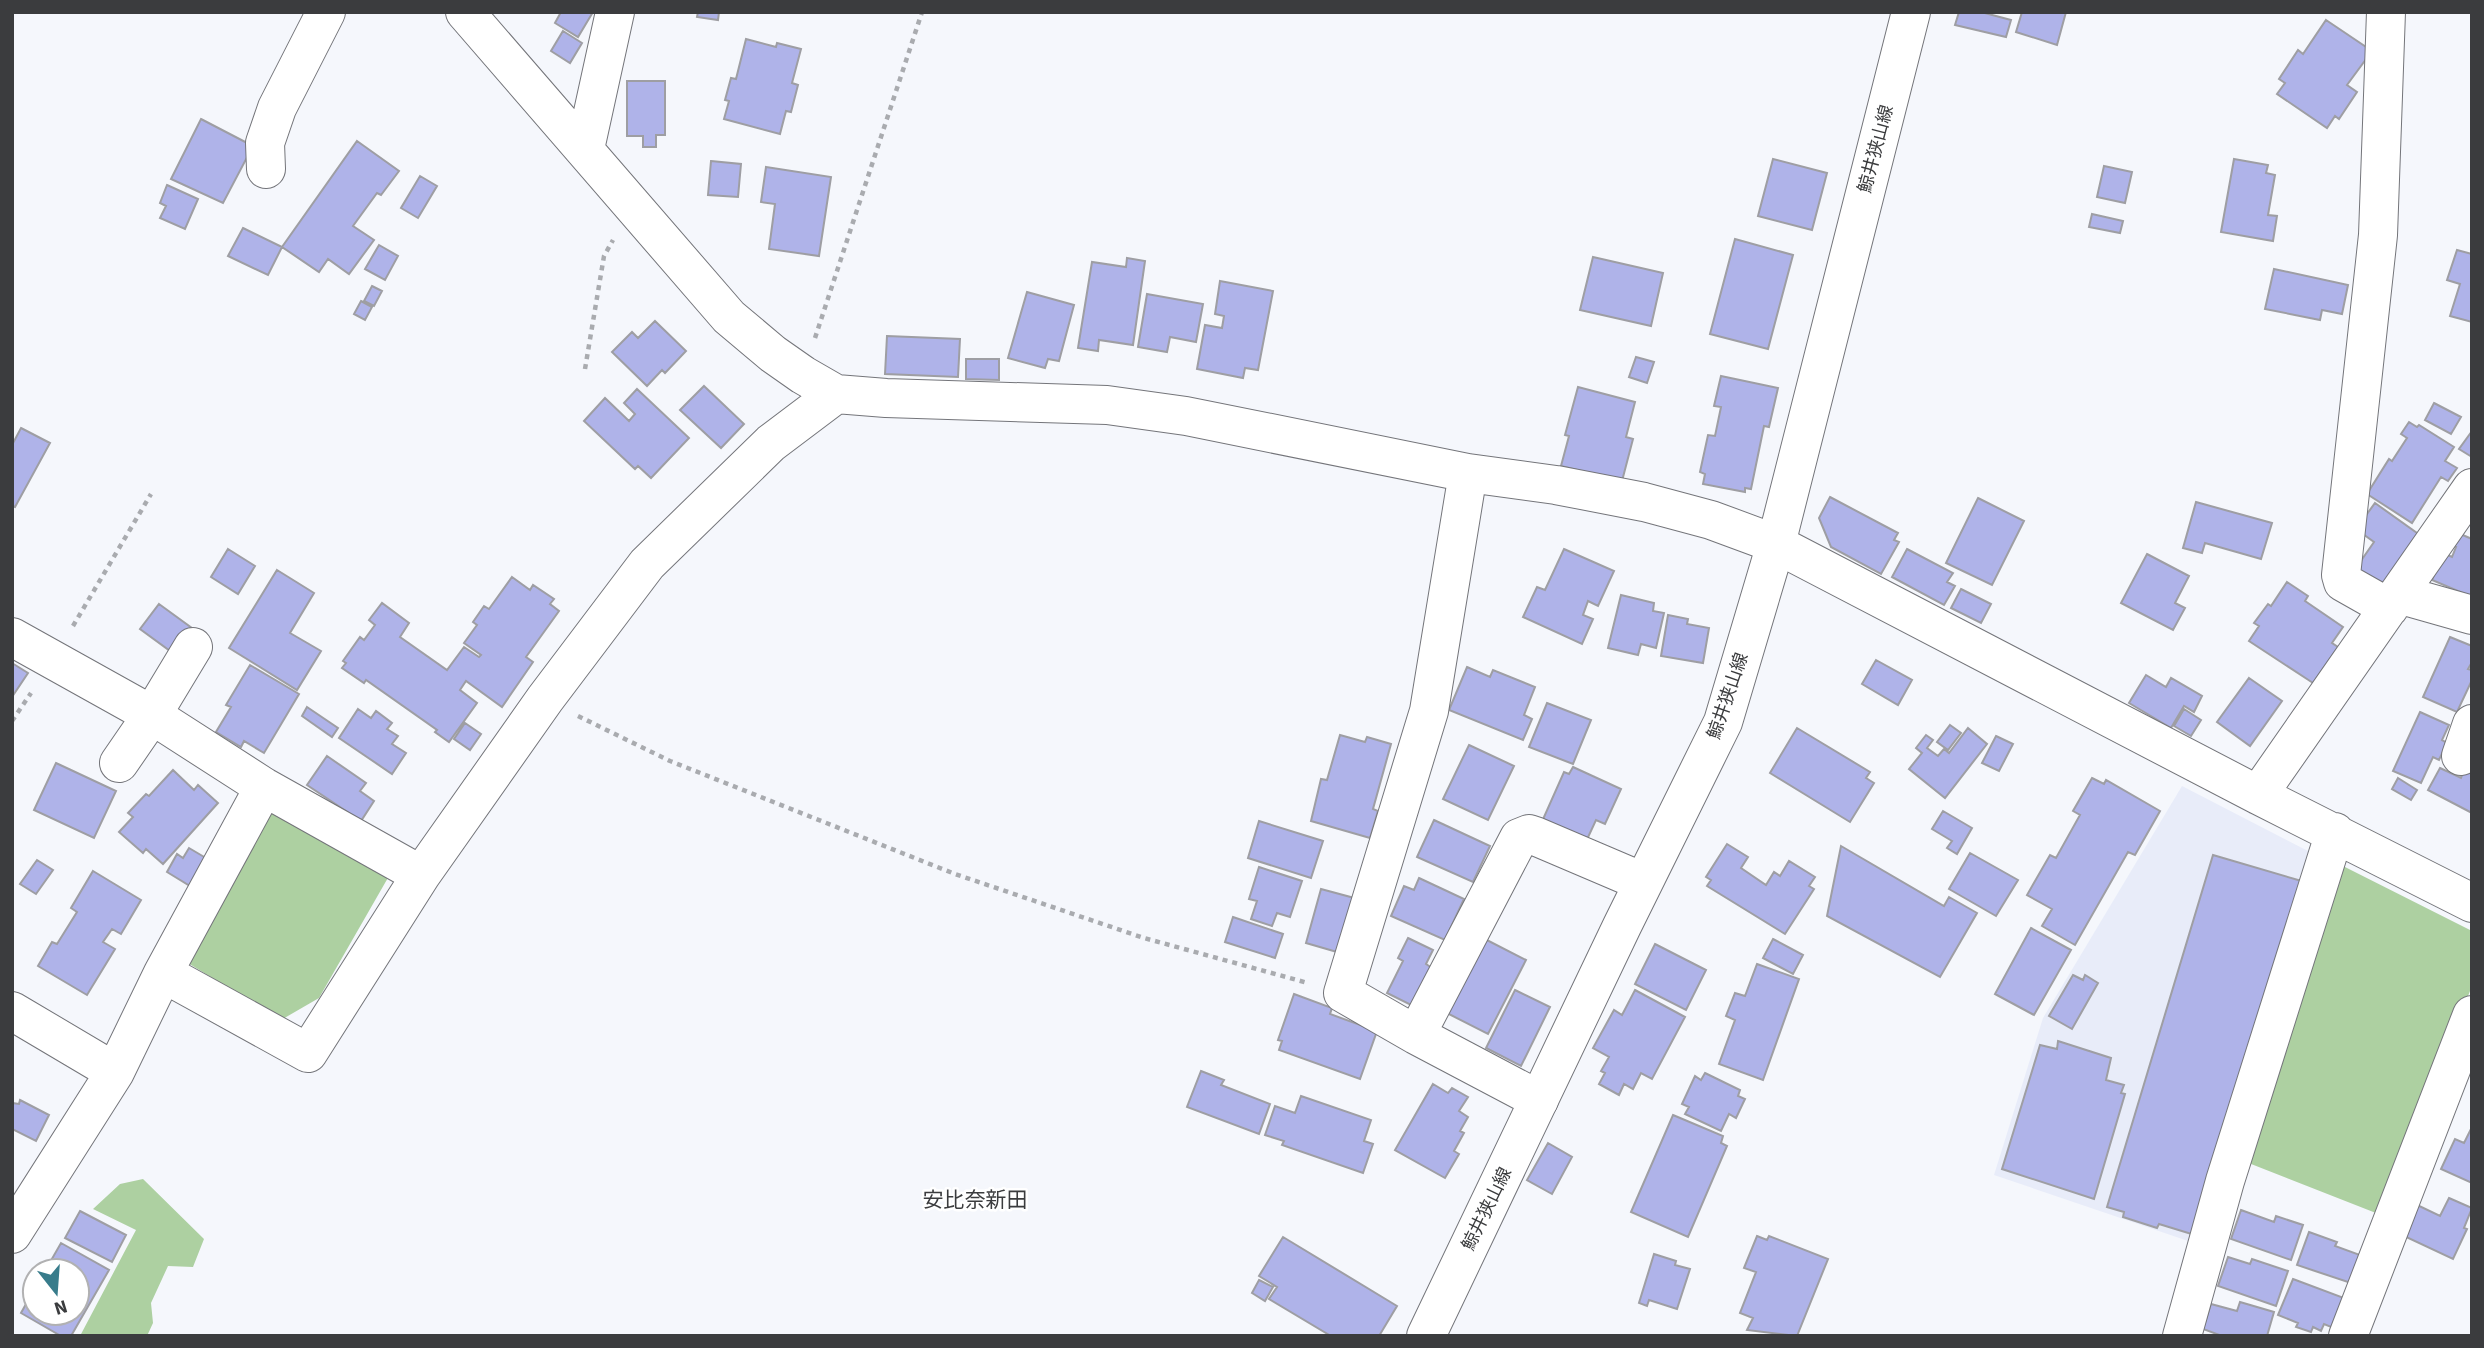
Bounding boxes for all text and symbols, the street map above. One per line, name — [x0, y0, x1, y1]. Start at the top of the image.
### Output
street label: 鯨井狭山線 — [1852, 102, 1900, 196]
street label: 鯨井狭山線 — [1702, 649, 1754, 743]
street label: 鯨井狭山線 — [1456, 1163, 1518, 1255]
district label: 安比奈新田 — [923, 1185, 1028, 1215]
north arrow — [21, 1257, 91, 1327]
text: N — [51, 1292, 71, 1322]

